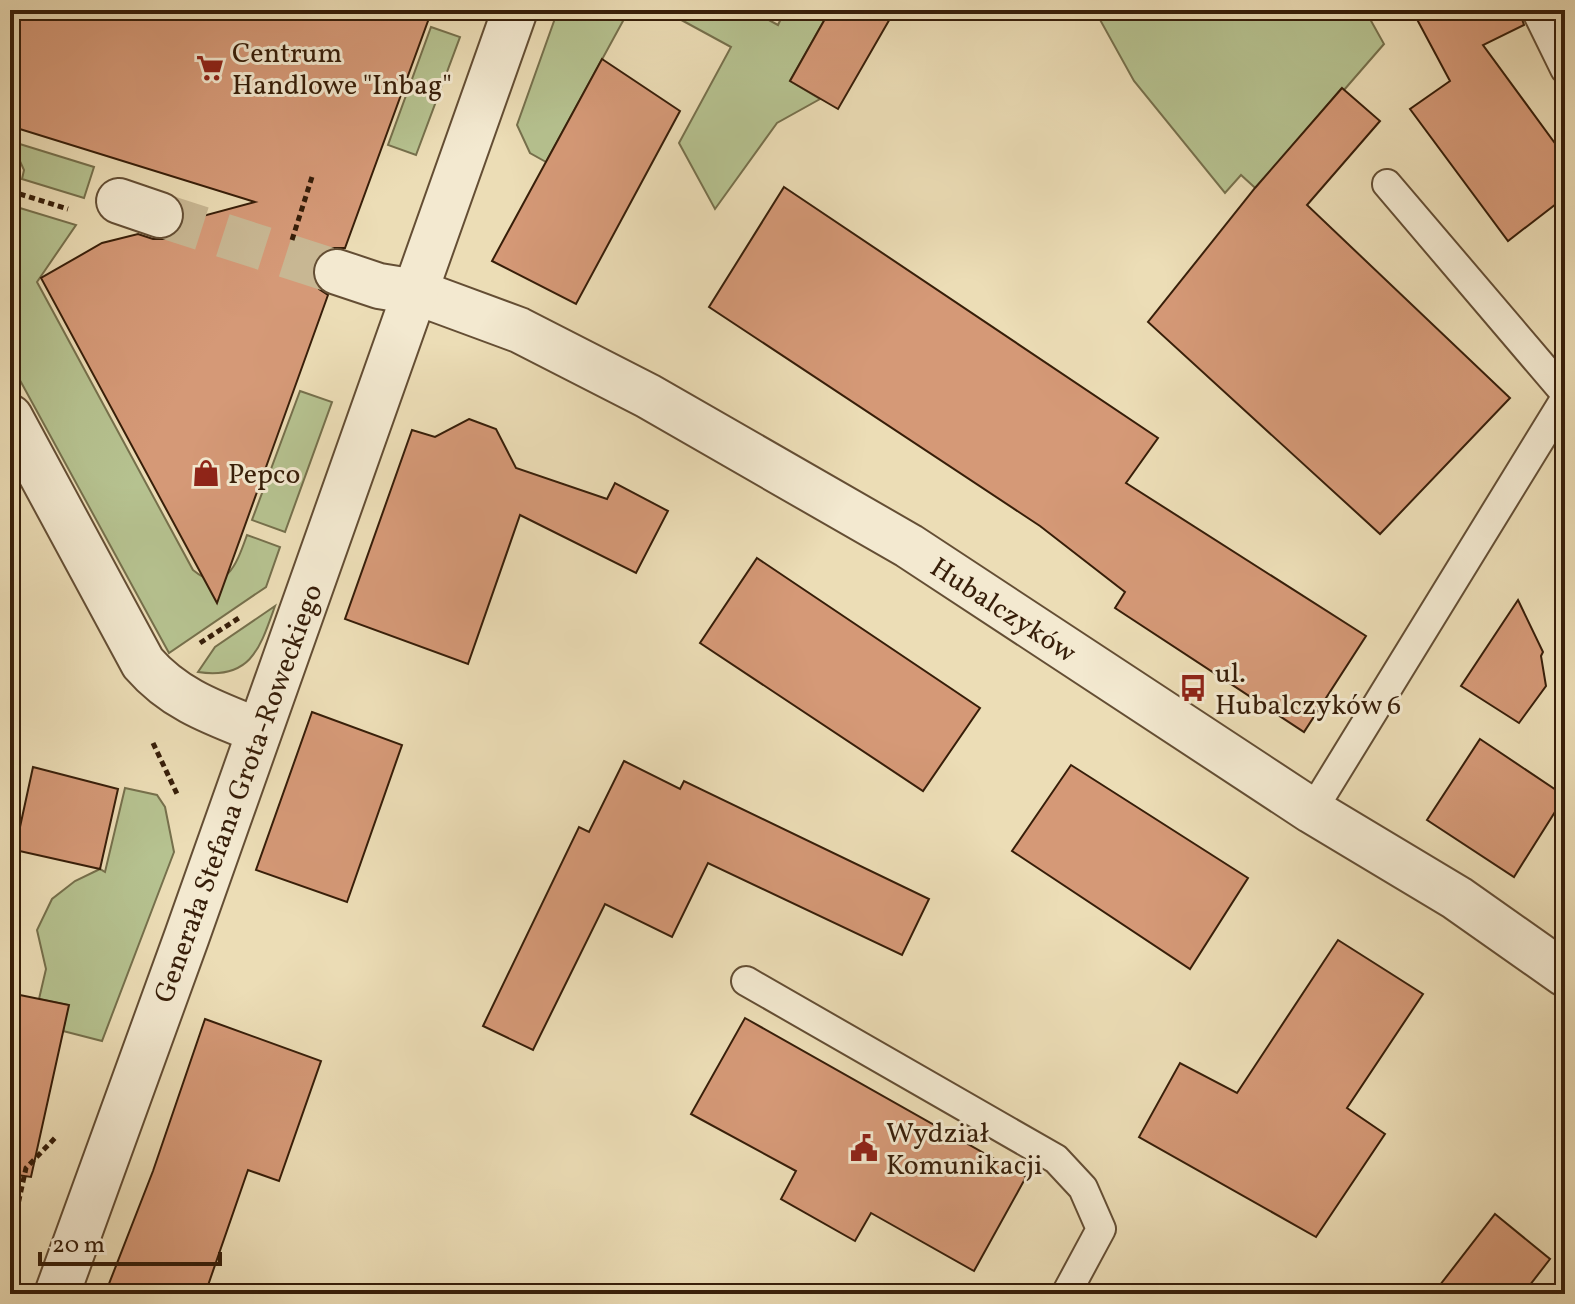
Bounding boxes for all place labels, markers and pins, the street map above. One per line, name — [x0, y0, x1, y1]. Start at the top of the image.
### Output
place label: Centrum Handlowe "Inbag" — [232, 35, 452, 106]
supermarket icon: Centrum Handlowe "Inbag" — [195, 53, 225, 83]
place label: Pepco — [228, 456, 300, 495]
shop icon: Pepco — [191, 458, 221, 488]
place label: ul. Hubalczyków 6 — [1215, 655, 1401, 726]
bus stop icon: ul. Hubalczyków 6 — [1178, 673, 1208, 703]
place label: Wydział Komunikacji — [886, 1115, 1043, 1186]
public building icon: Wydział Komunikacji — [849, 1133, 879, 1163]

